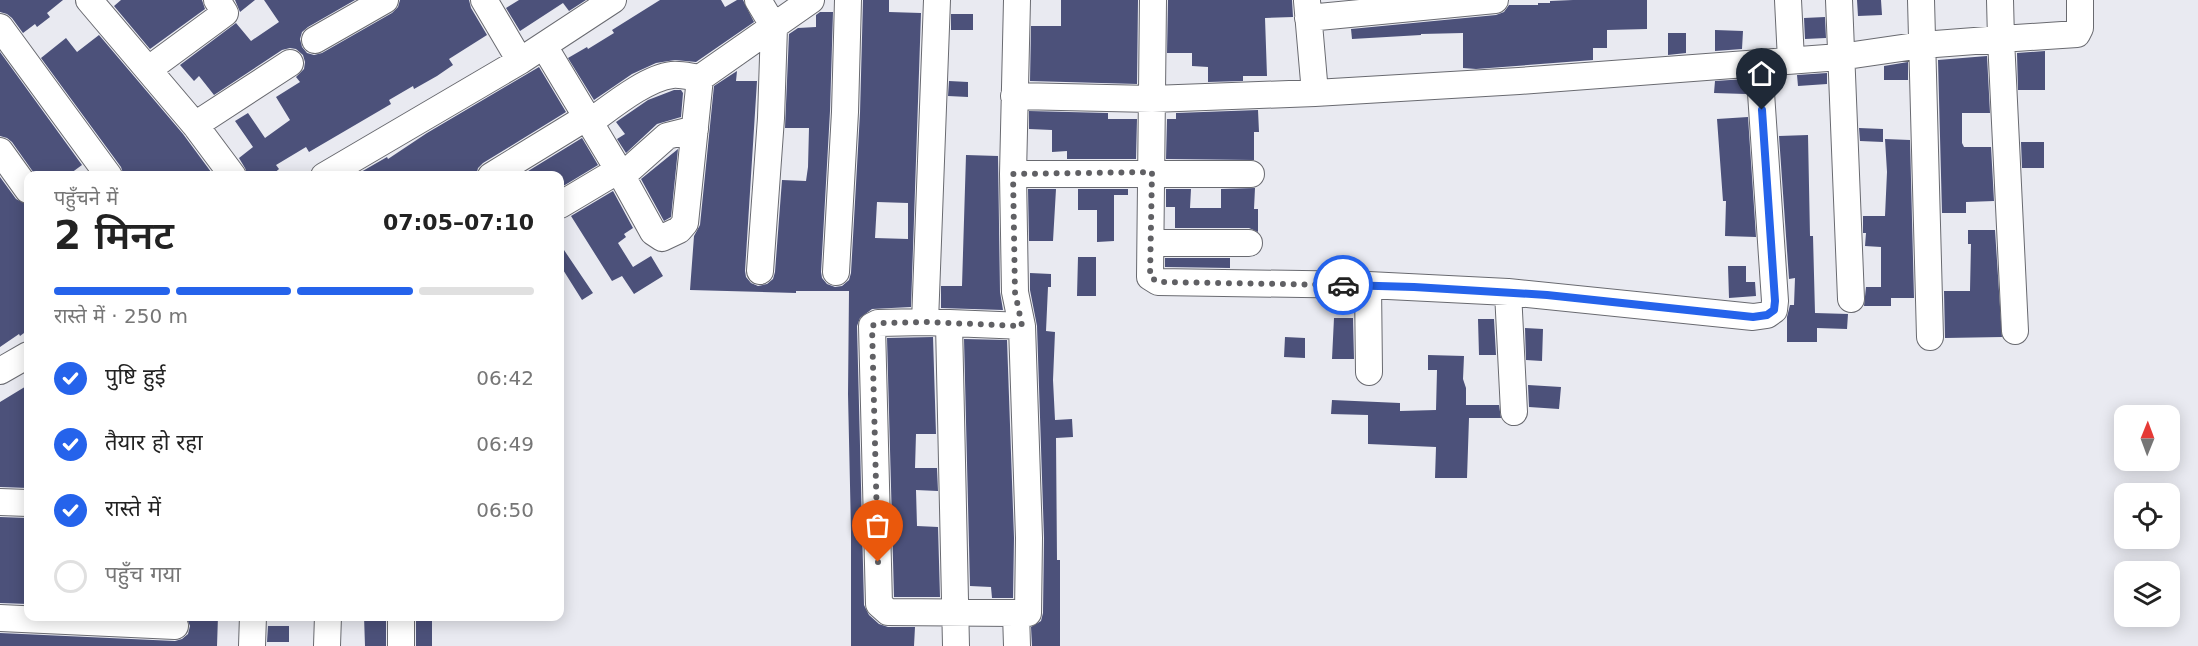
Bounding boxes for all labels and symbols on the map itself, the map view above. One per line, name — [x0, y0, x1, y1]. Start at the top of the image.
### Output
pin — [1736, 48, 1787, 110]
courier — [1313, 255, 1373, 315]
north arrow — [2114, 405, 2180, 471]
pin — [852, 500, 903, 562]

